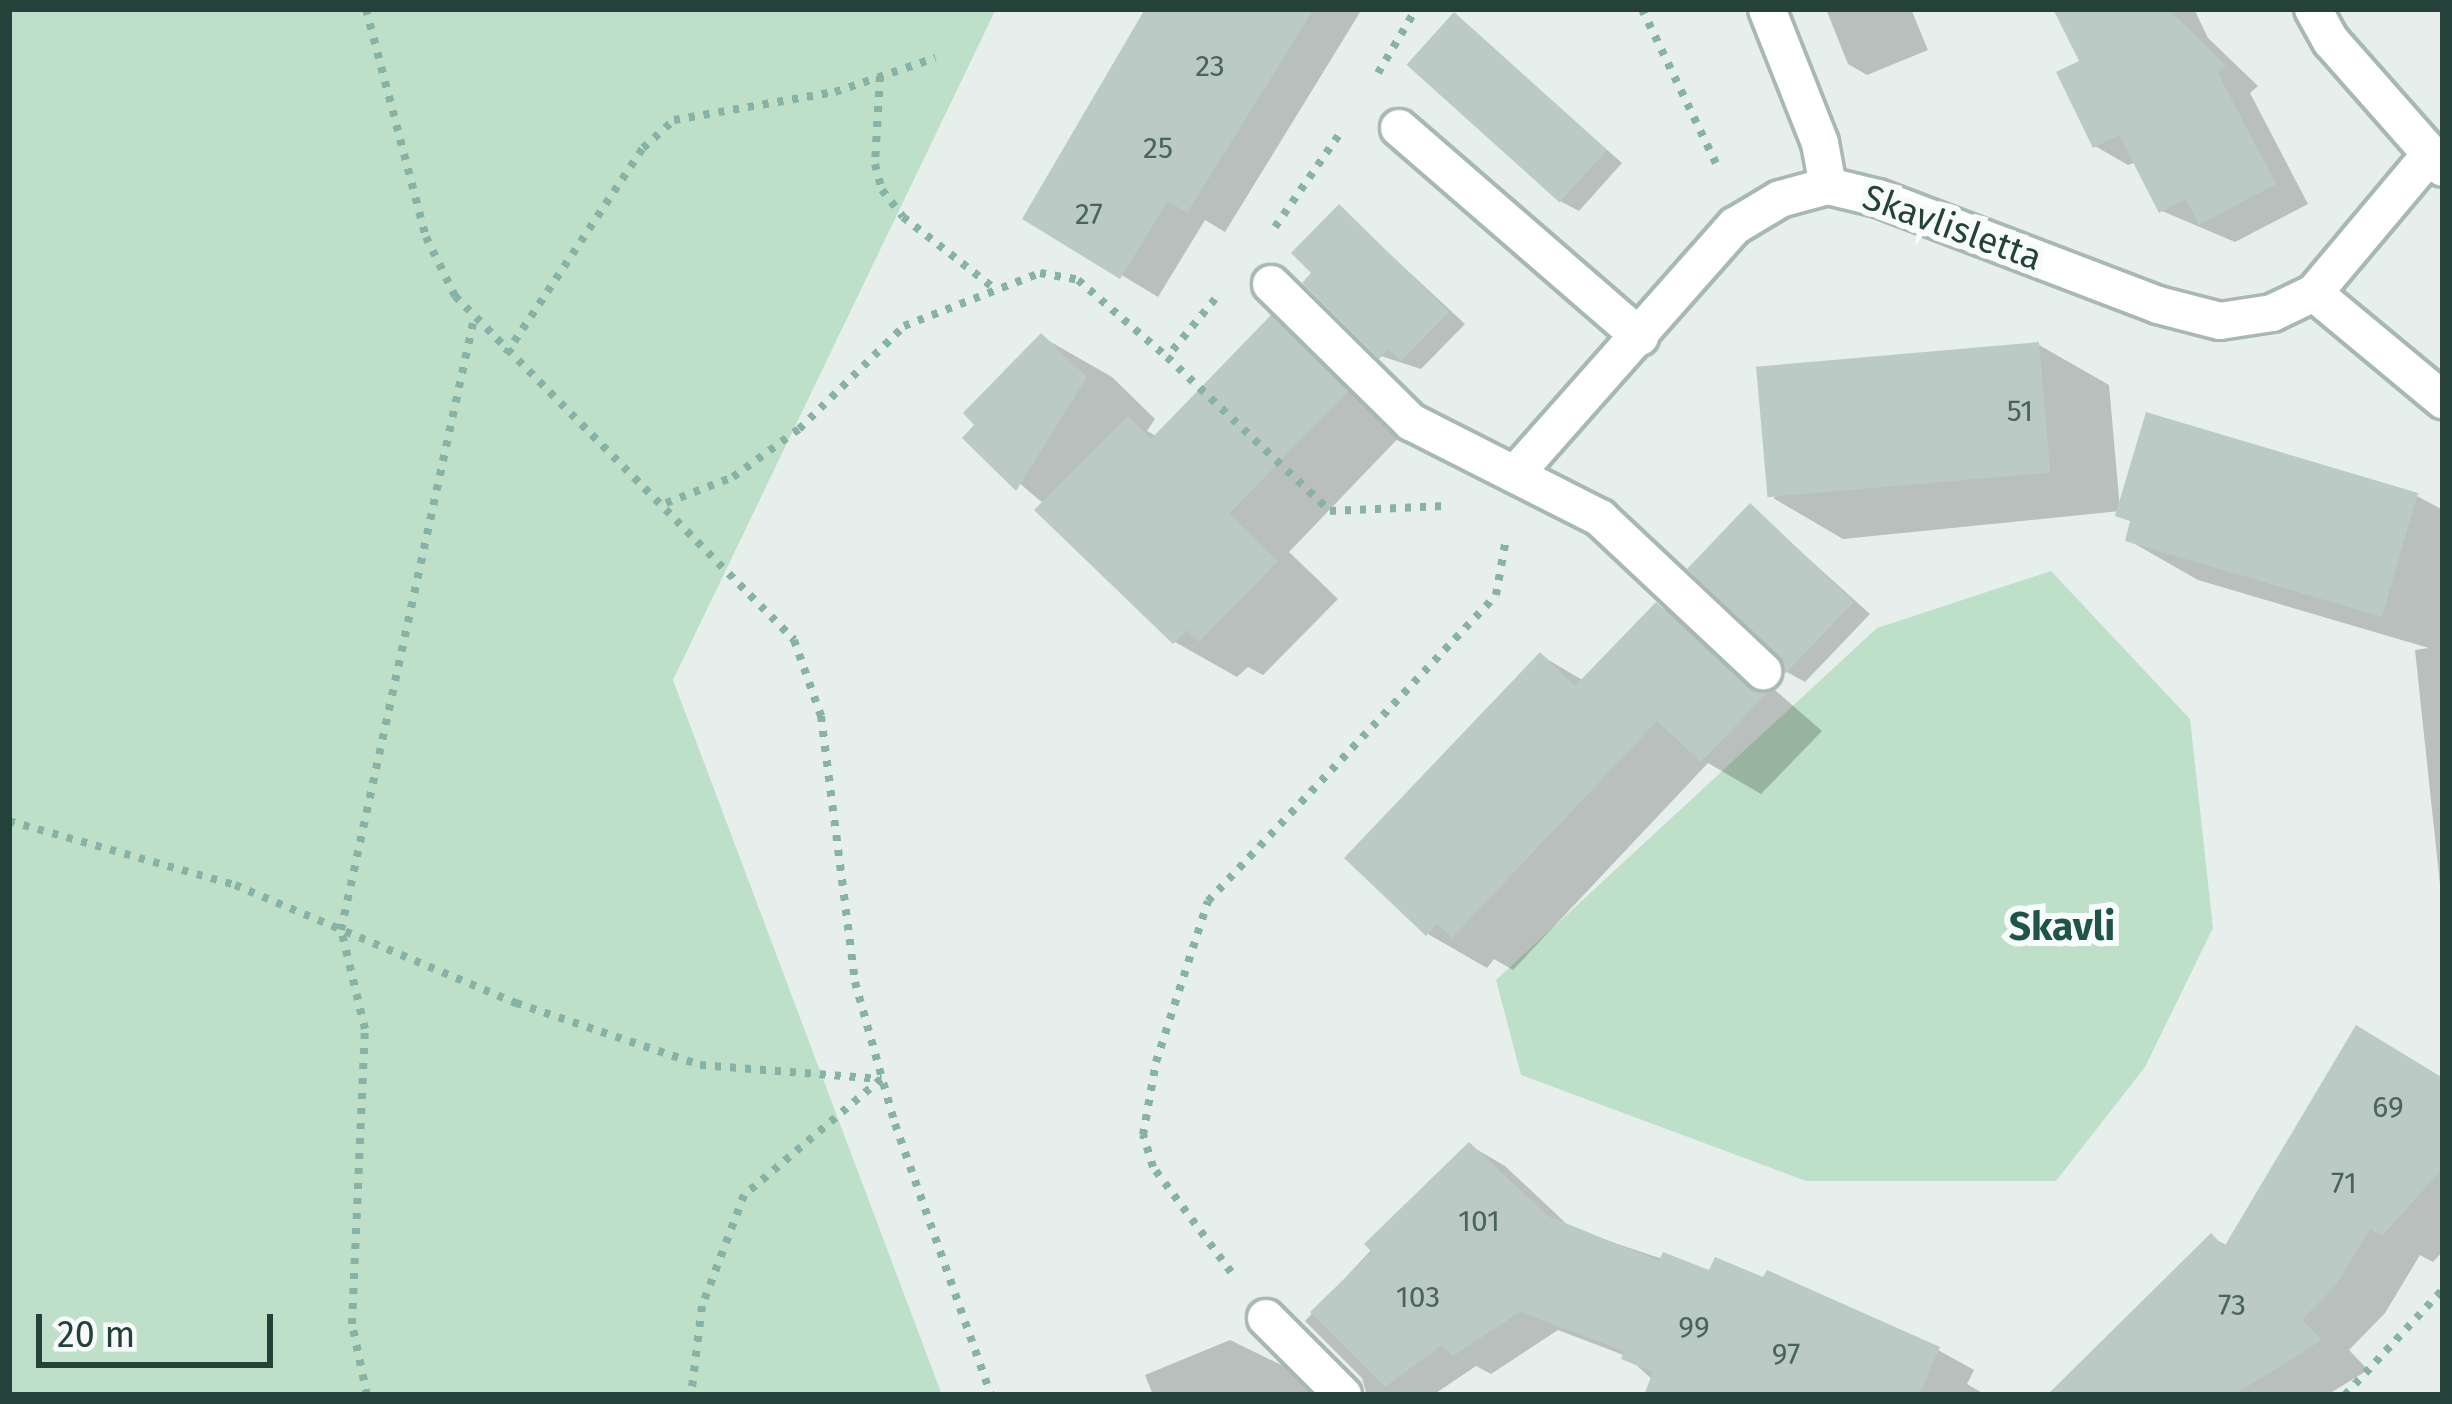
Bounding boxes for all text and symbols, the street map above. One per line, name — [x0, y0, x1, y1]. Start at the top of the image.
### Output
house number: 23 — [1195, 48, 1225, 84]
house number: 25 — [1143, 130, 1173, 166]
street label: Skavlisletta — [1857, 176, 2047, 280]
house number: 27 — [1075, 196, 1103, 232]
house number: 51 — [2007, 393, 2033, 429]
district label: Skavli — [2009, 904, 2115, 950]
house number: 69 — [2372, 1089, 2404, 1125]
house number: 71 — [2331, 1165, 2357, 1201]
house number: 101 — [1458, 1203, 1500, 1239]
house number: 103 — [1396, 1279, 1440, 1315]
house number: 73 — [2218, 1287, 2246, 1323]
scale bar — [42, 1290, 279, 1364]
house number: 99 — [1678, 1309, 1710, 1345]
text: 20 m — [57, 1313, 135, 1357]
house number: 97 — [1772, 1336, 1800, 1372]

